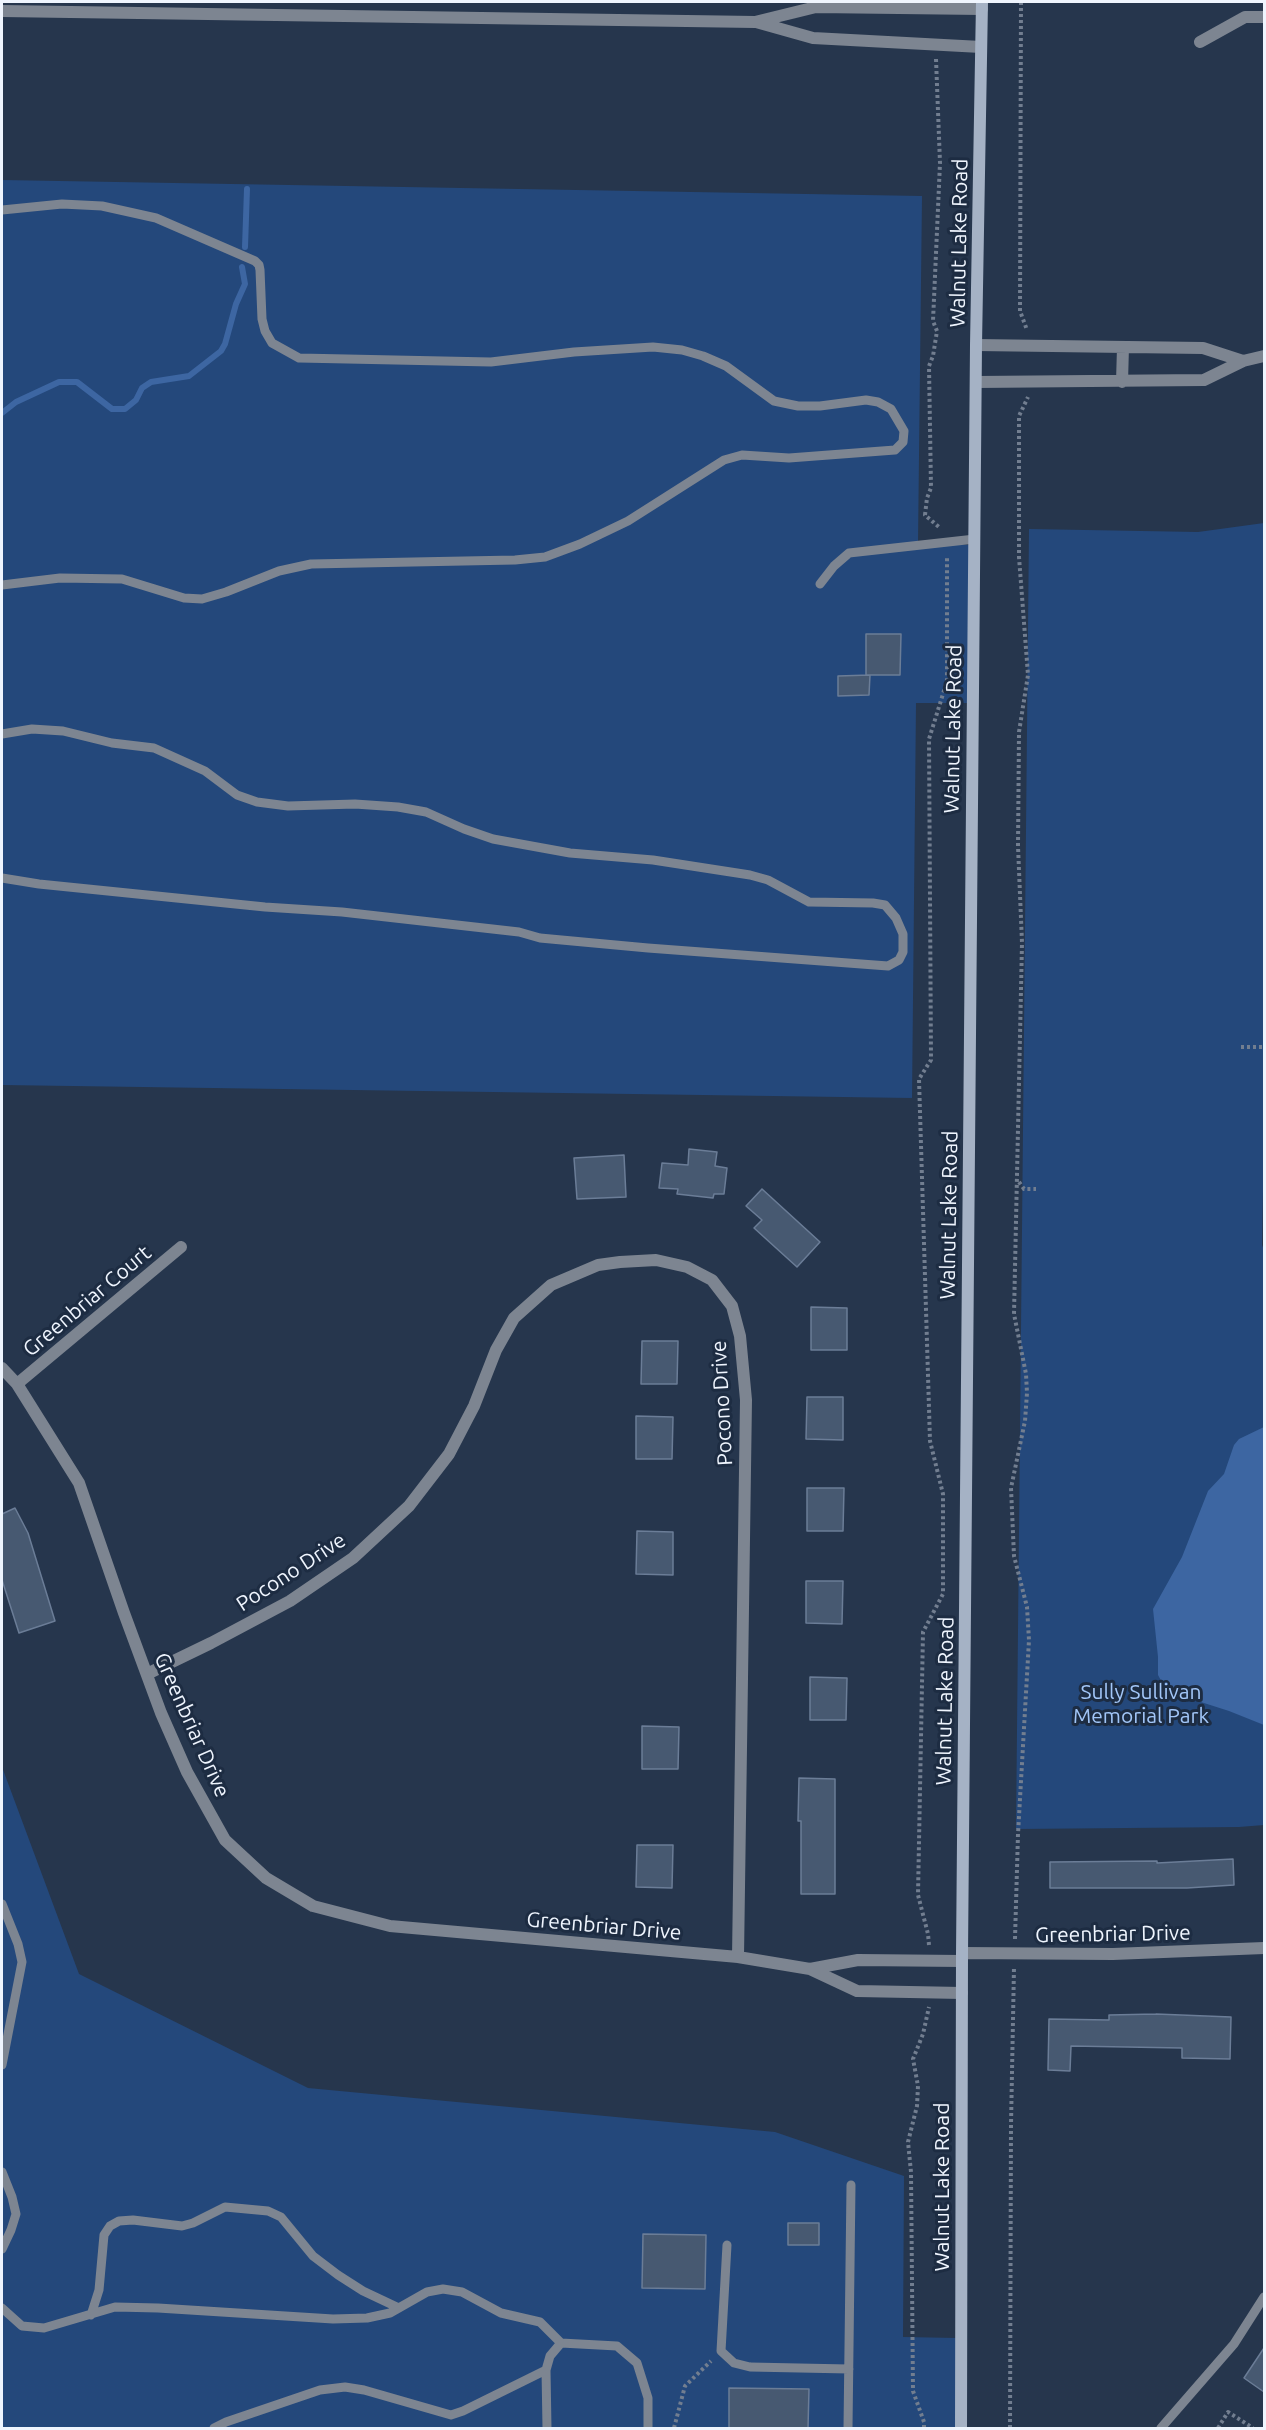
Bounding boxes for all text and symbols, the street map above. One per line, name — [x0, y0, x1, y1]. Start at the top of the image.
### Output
street label: Walnut Lake Road — [945, 158, 973, 328]
street label: Walnut Lake Road — [939, 644, 967, 814]
street label: Walnut Lake Road — [935, 1130, 963, 1300]
street label: Greenbriar Court — [18, 1240, 156, 1362]
street label: Pocono Drive — [706, 1340, 738, 1466]
street label: Pocono Drive — [232, 1527, 350, 1617]
street label: Walnut Lake Road — [931, 1616, 959, 1786]
street label: Greenbriar Drive — [149, 1649, 235, 1801]
park label: Sully Sullivan Memorial Park — [1073, 1679, 1209, 1729]
street label: Greenbriar Drive — [525, 1907, 683, 1945]
street label: Greenbriar Drive — [1035, 1920, 1191, 1948]
street label: Walnut Lake Road — [929, 2103, 955, 2271]

